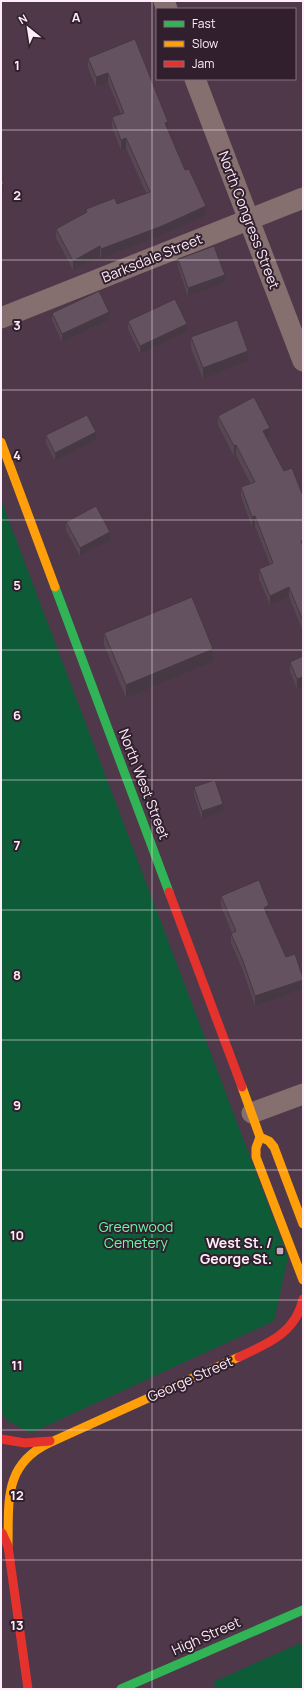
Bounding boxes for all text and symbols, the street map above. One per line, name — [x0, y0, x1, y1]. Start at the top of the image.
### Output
north arrow — [8, 8, 48, 48]
text: A — [72, 8, 81, 26]
legend — [156, 8, 296, 80]
text: N — [16, 10, 30, 27]
text: Fast — [192, 15, 216, 32]
text: Slow — [192, 35, 218, 52]
text: Jam — [192, 55, 214, 72]
text: 1 — [14, 56, 20, 74]
street label: North Congress Street — [214, 148, 285, 292]
text: 2 — [13, 186, 21, 204]
street label: Barksdale Street — [99, 229, 205, 286]
text: 3 — [13, 316, 21, 334]
text: 4 — [13, 446, 21, 464]
text: 5 — [13, 576, 21, 594]
text: 6 — [13, 706, 21, 724]
street label: North West Street — [115, 726, 174, 842]
text: 7 — [14, 836, 21, 854]
text: 8 — [13, 966, 21, 984]
text: 9 — [13, 1096, 21, 1114]
park label: Greenwood Cemetery — [99, 1217, 173, 1252]
text: 10 — [10, 1226, 24, 1244]
place label: West St. / George St. — [200, 1233, 272, 1268]
marker: West St. / George St. — [275, 1246, 285, 1256]
street label: George Street — [144, 1351, 236, 1406]
text: 11 — [11, 1356, 23, 1374]
text: 12 — [10, 1486, 24, 1504]
street label: High Street — [168, 1612, 244, 1659]
text: 13 — [10, 1616, 24, 1634]

